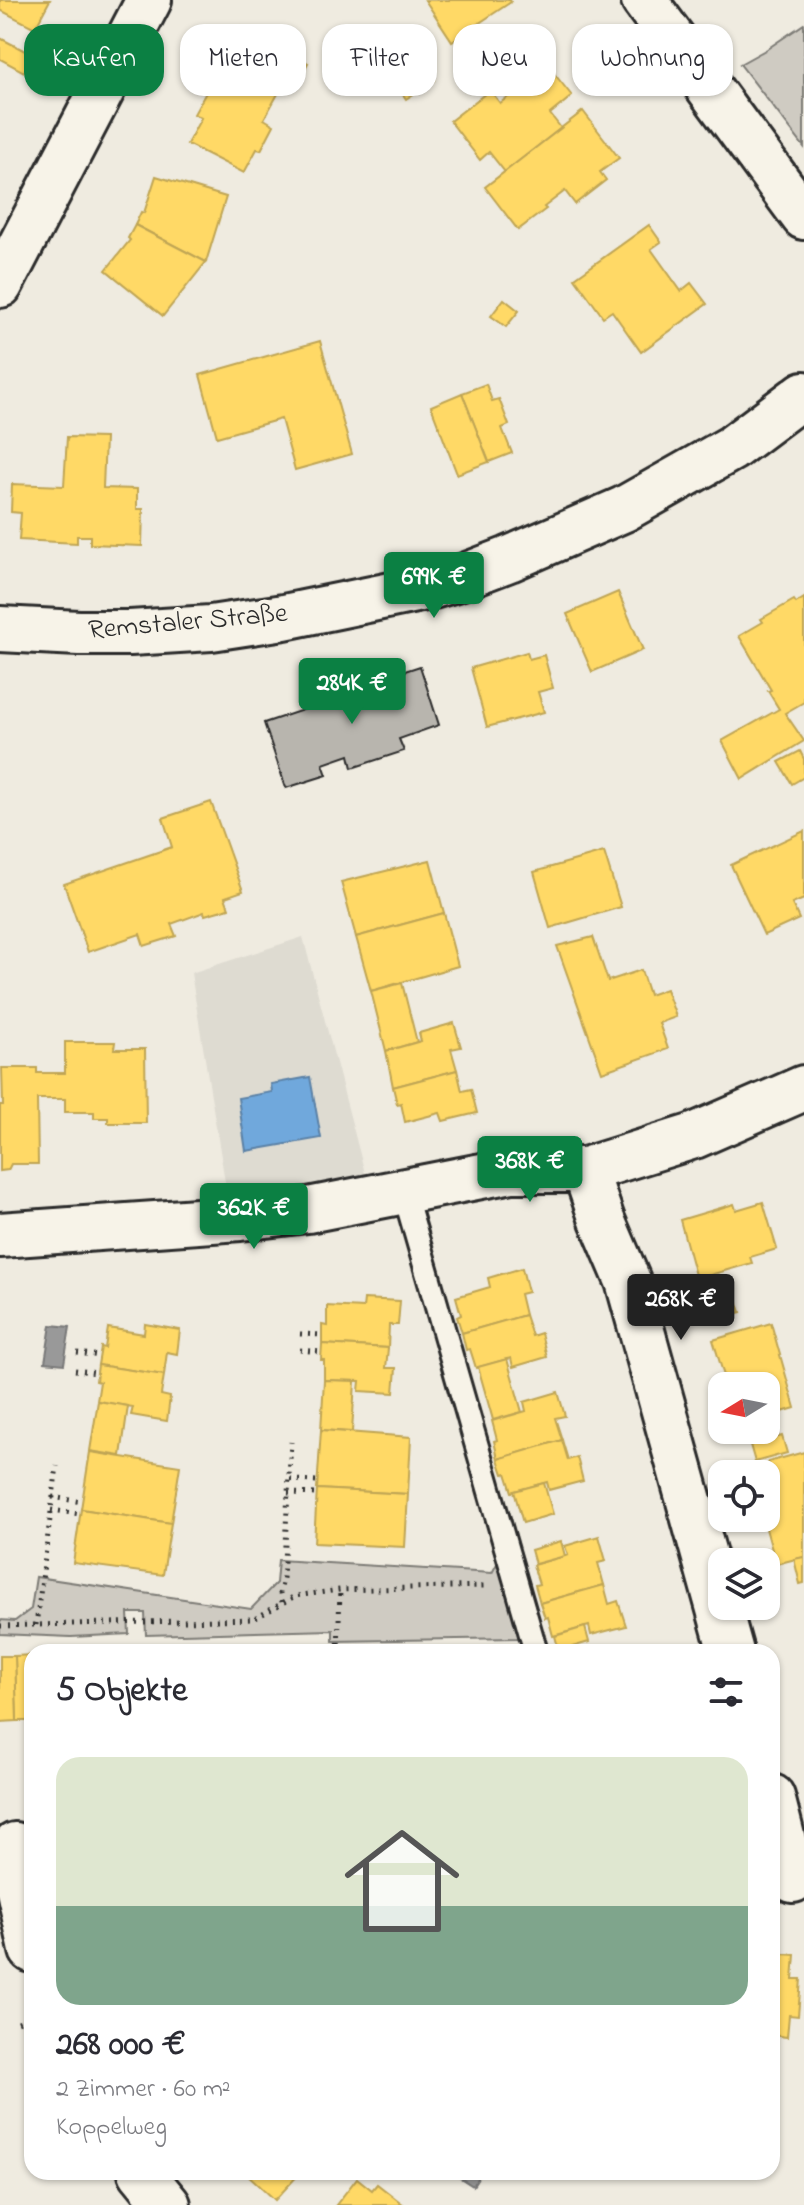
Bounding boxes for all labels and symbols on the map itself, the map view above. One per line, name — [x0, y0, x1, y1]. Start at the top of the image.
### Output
pin: 699K € — [369, 552, 499, 620]
street label: Remstaler Straße — [87, 594, 290, 652]
pin: 284K € — [287, 658, 417, 726]
pin: 368K € — [465, 1136, 595, 1204]
pin: 362K € — [189, 1183, 319, 1251]
pin: 268K € — [616, 1274, 746, 1342]
north arrow — [708, 1372, 780, 1444]

